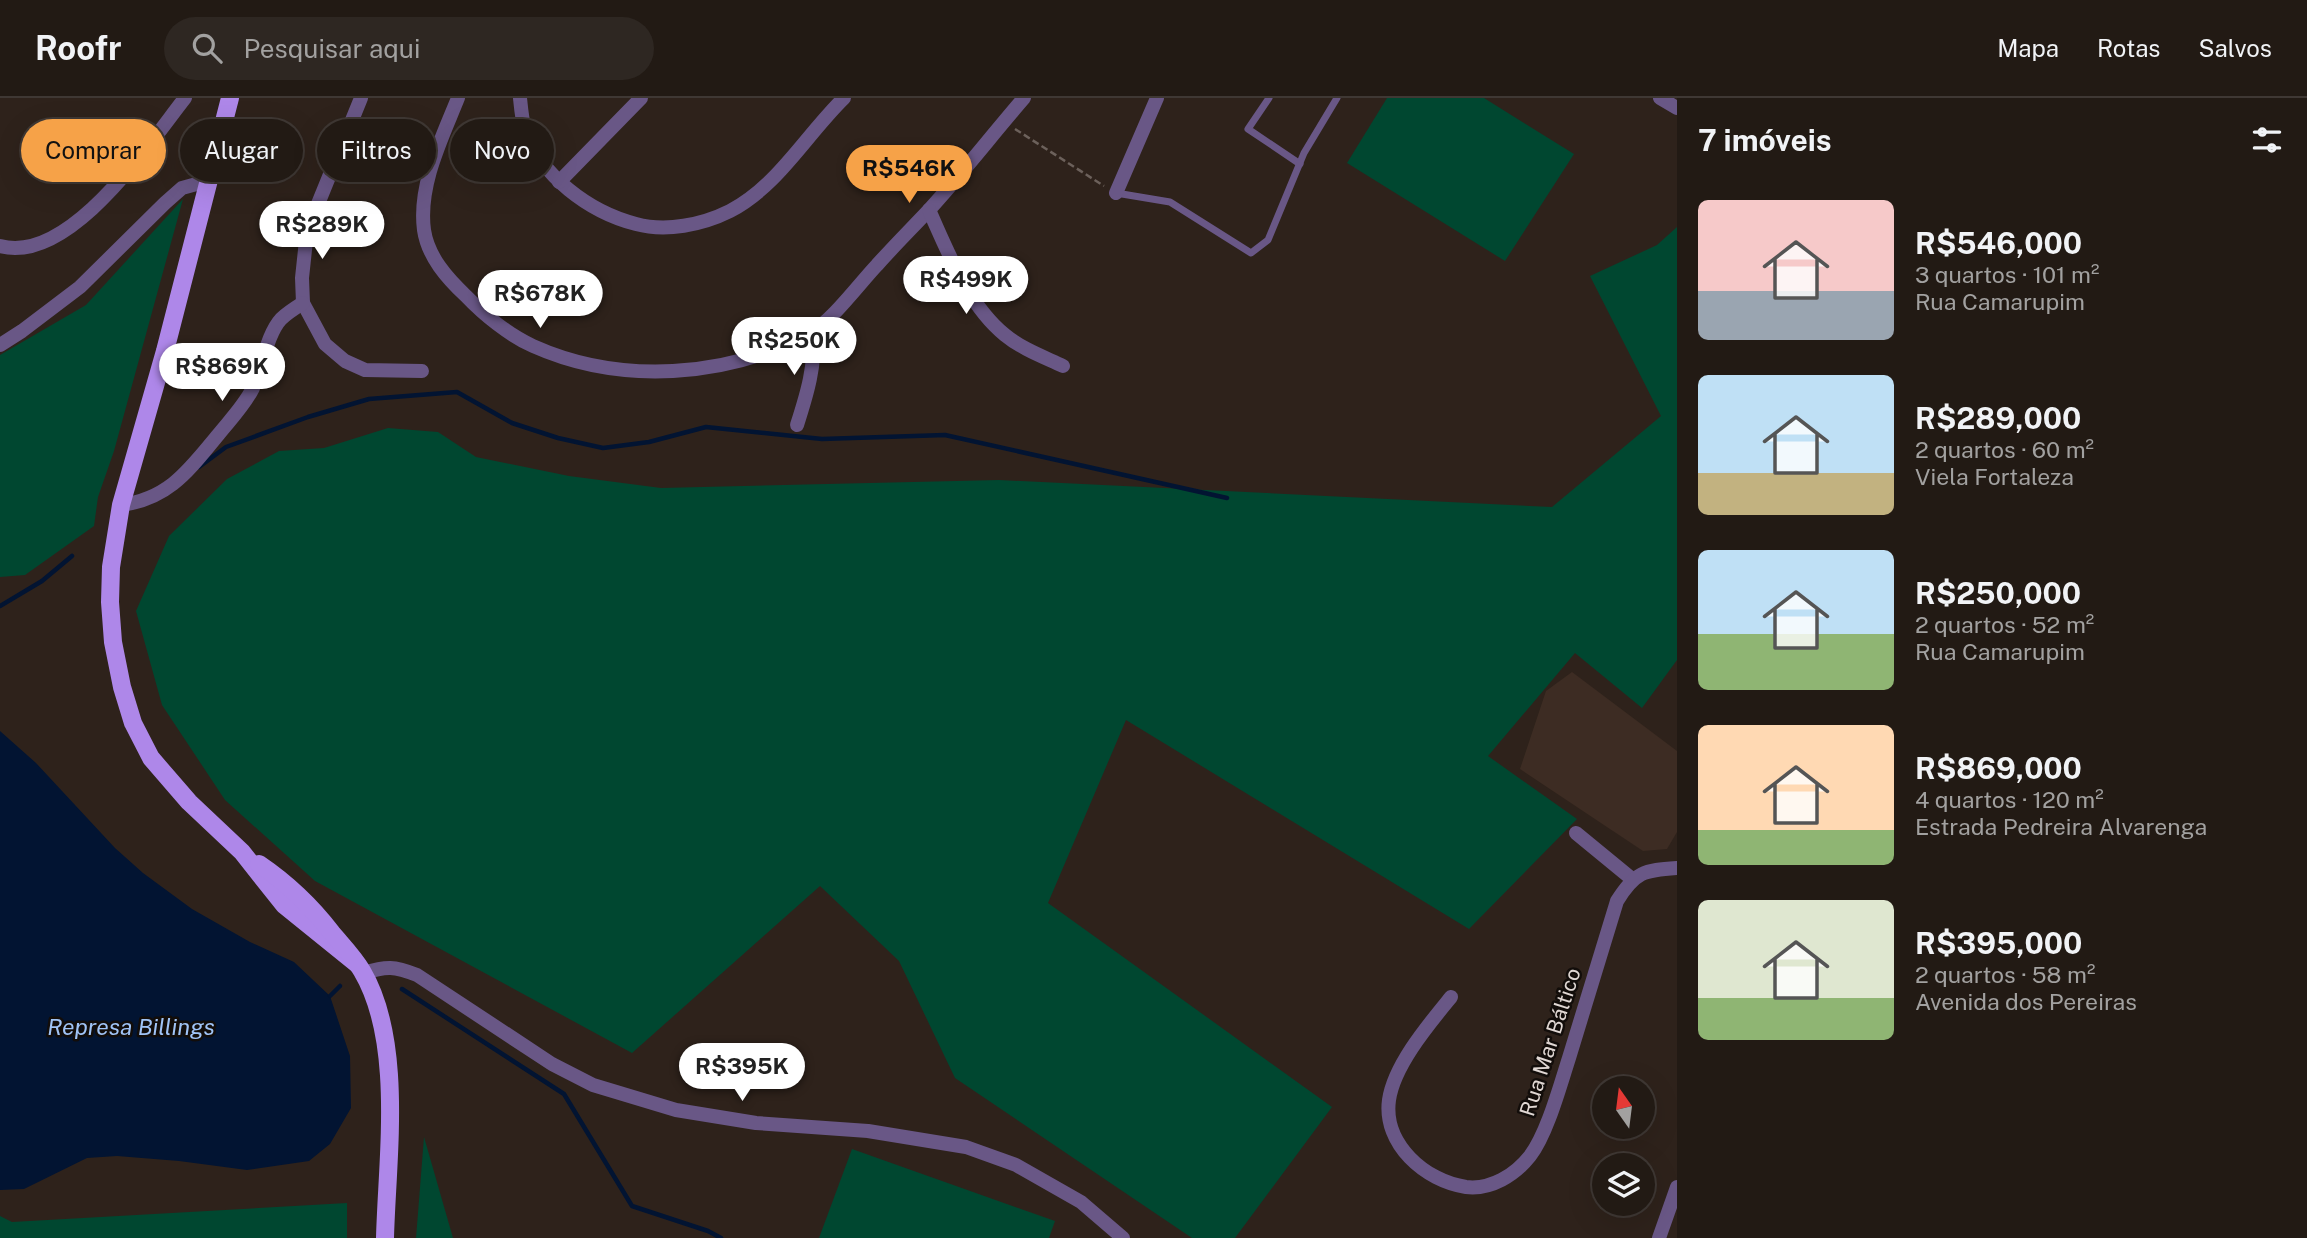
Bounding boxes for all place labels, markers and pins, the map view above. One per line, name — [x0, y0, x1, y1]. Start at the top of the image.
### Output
pin: R$546K — [852, 146, 966, 205]
pin: R$289K — [265, 202, 379, 261]
pin: R$499K — [909, 256, 1023, 316]
pin: R$678K — [483, 271, 597, 330]
pin: R$250K — [737, 317, 851, 377]
pin: R$869K — [165, 344, 279, 403]
pin: R$395K — [685, 1044, 799, 1103]

